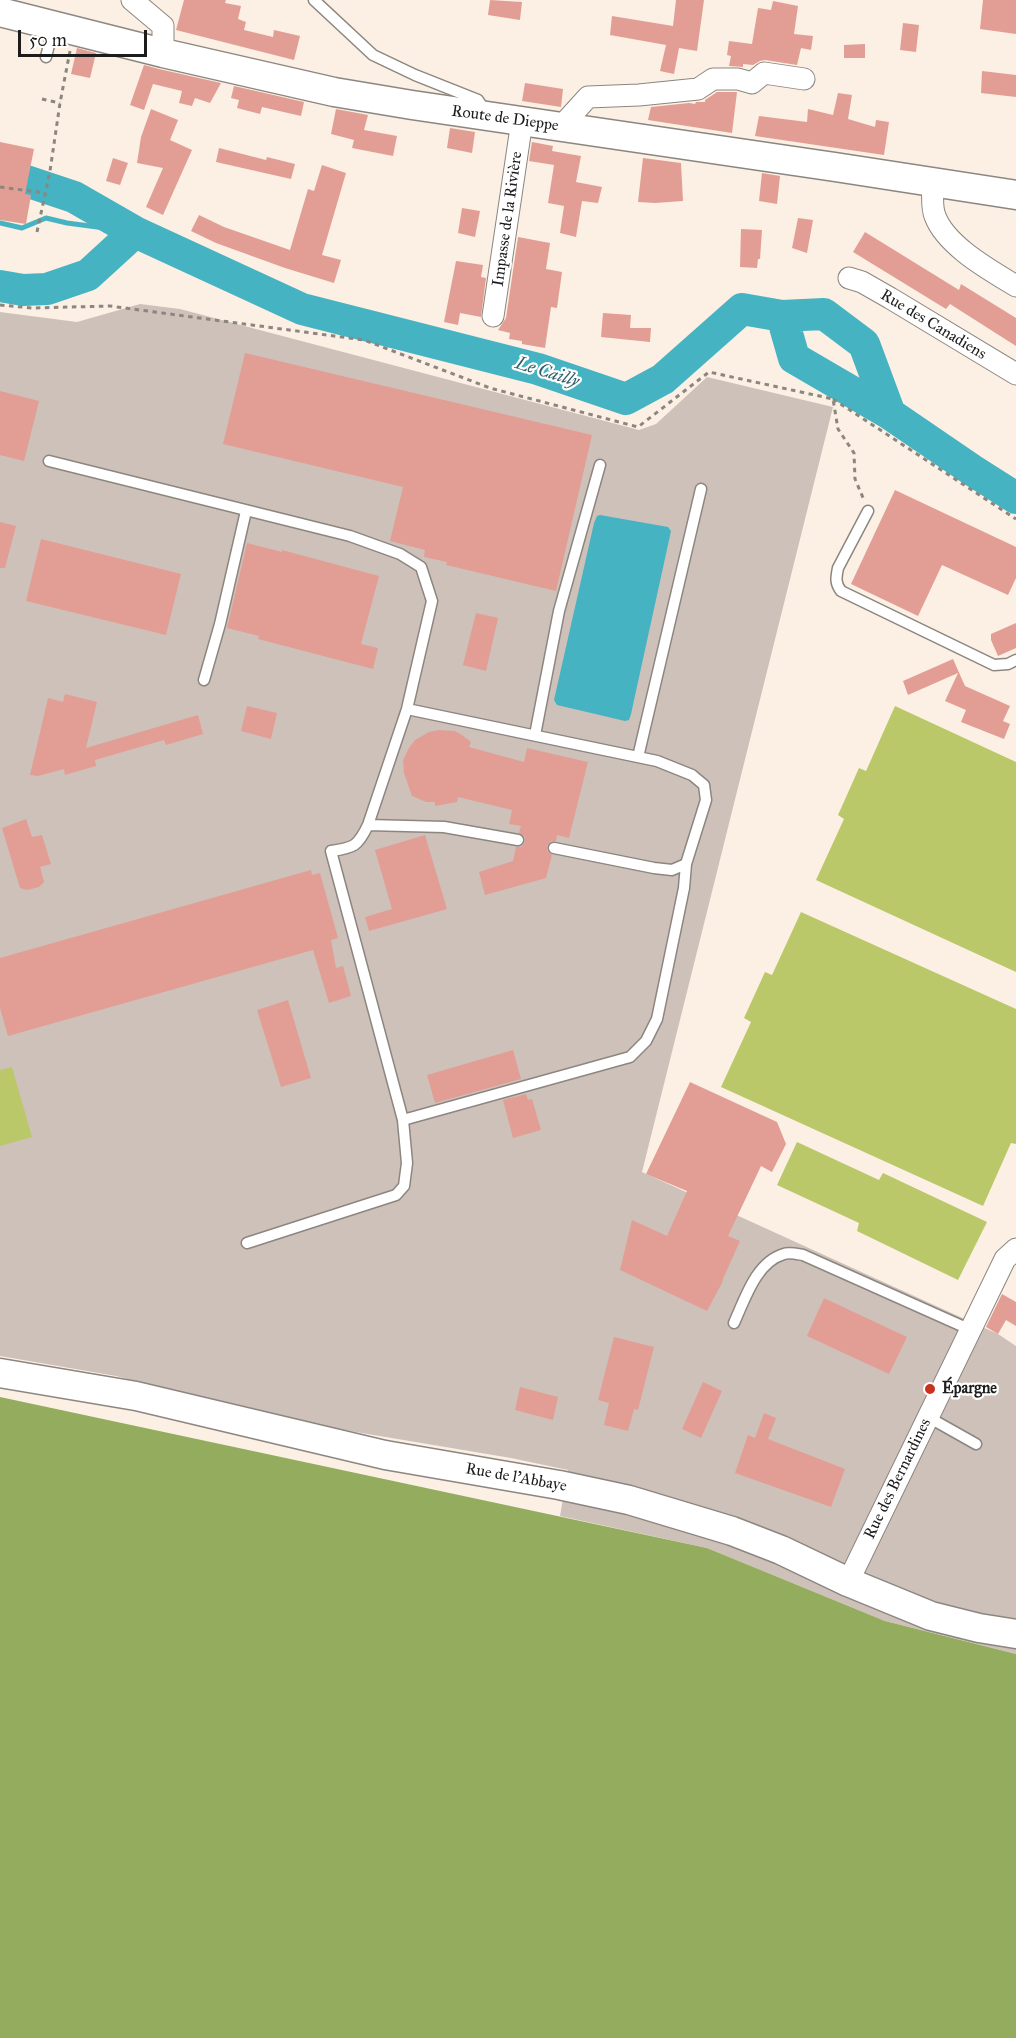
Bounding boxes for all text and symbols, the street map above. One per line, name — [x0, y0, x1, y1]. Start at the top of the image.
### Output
scale bar — [21, 18, 150, 56]
text: 50 m — [29, 29, 67, 51]
street label: Route de Dieppe — [450, 102, 560, 136]
street label: Impasse de la Rivière — [489, 150, 527, 288]
street label: Rue des Canadiens — [876, 286, 990, 364]
water label: Le Cailly — [513, 353, 581, 393]
place label: Épargne — [942, 1379, 997, 1399]
marker: Épargne — [923, 1382, 937, 1396]
street label: Rue des Bernardines — [860, 1416, 936, 1542]
street label: Rue de l'Abbaye — [464, 1460, 568, 1496]

